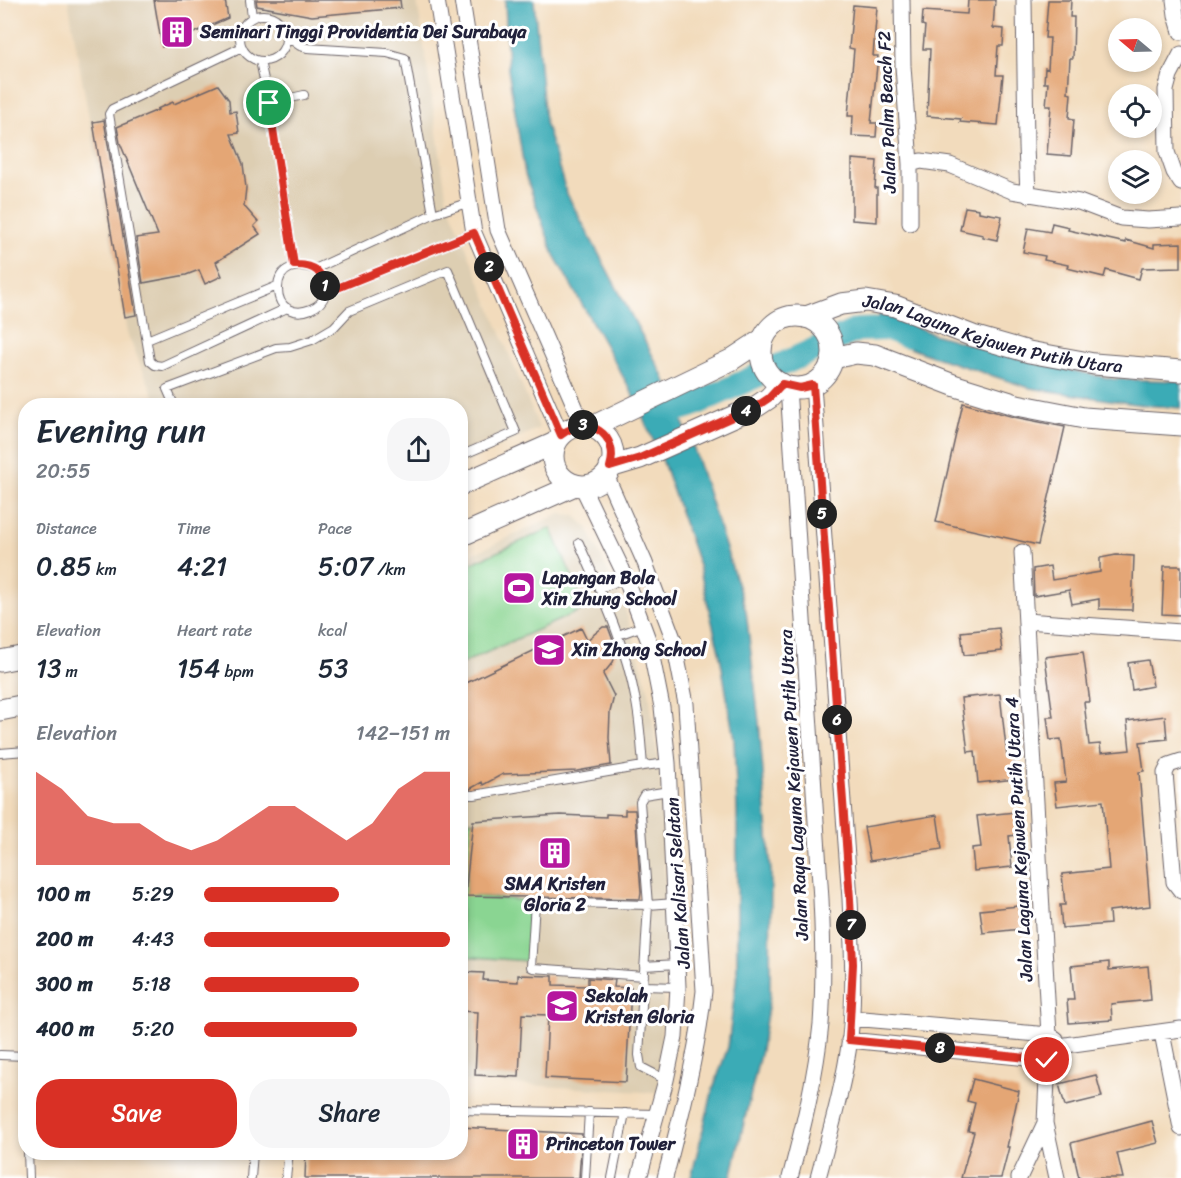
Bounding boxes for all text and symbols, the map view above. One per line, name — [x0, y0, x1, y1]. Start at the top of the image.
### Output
building icon: Seminari Tinggi Providentia Dei Surabaya — [159, 14, 195, 50]
place label: Seminari Tinggi Providentia Dei Surabaya — [199, 16, 527, 48]
north arrow — [1108, 18, 1162, 72]
map controls — [1108, 18, 1162, 204]
street label: Jalan Palm Beach F2 — [868, 30, 906, 195]
pin — [243, 77, 294, 128]
button: locate — [1108, 84, 1162, 138]
icon: arrive — [252, 86, 285, 119]
button: layers — [1108, 150, 1162, 204]
pin: 2 — [474, 252, 504, 282]
text: 2 — [484, 252, 494, 281]
pin: 1 — [310, 271, 340, 301]
text: 1 — [322, 271, 328, 300]
street label: Jalan Laguna Kejawen Putih Utara — [859, 285, 1124, 382]
pin: 4 — [731, 396, 761, 426]
text: 4 — [741, 396, 751, 425]
text: Evening run — [36, 402, 206, 460]
pin: 3 — [568, 410, 598, 440]
text: 3 — [579, 410, 587, 439]
button: share — [387, 418, 450, 481]
text: 20:55 — [36, 454, 91, 489]
pin: 5 — [807, 499, 837, 529]
text: 5 — [817, 499, 827, 528]
text: Distance — [36, 514, 97, 543]
text: Time — [177, 514, 211, 543]
text: Pace — [318, 514, 352, 543]
text: 0.85 — [36, 543, 92, 589]
text: 4:21 — [177, 543, 227, 589]
text: 5:07 — [318, 543, 373, 589]
text: km — [92, 555, 117, 584]
text: /km — [373, 555, 406, 584]
place label: Lapangan Bola Xin Zhung School — [541, 562, 677, 615]
sports icon: Lapangan Bola Xin Zhung School — [501, 570, 537, 606]
text: Elevation — [36, 616, 101, 645]
text: Heart rate — [177, 616, 252, 645]
text: kcal — [318, 616, 347, 645]
street label: Jalan Raya Laguna Kejawen Putih Utara — [770, 628, 818, 942]
school or university icon: Xin Zhong School — [531, 632, 567, 668]
place label: Xin Zhong School — [571, 634, 707, 666]
text: 13 — [36, 645, 61, 691]
text: 154 — [177, 645, 220, 691]
text: 53 — [318, 645, 348, 691]
text: m — [61, 657, 78, 686]
text: bpm — [220, 657, 254, 686]
street label: Jalan Laguna Kejawen Putih Utara 4 — [996, 696, 1042, 983]
pin: 6 — [822, 705, 852, 735]
text: 6 — [832, 705, 842, 734]
text: Elevation — [36, 716, 117, 751]
text: 142–151 m — [356, 716, 450, 751]
street label: Jalan Kalisari Selatan — [656, 796, 700, 971]
building icon: SMA Kristen Gloria 2 — [537, 835, 573, 871]
place label: SMA Kristen Gloria 2 — [504, 868, 606, 921]
text: 100 m — [36, 877, 90, 912]
text: 5:29 — [132, 877, 174, 912]
pin: 7 — [836, 910, 866, 940]
text: 7 — [846, 910, 856, 939]
text: 200 m — [36, 922, 93, 957]
text: 4:43 — [132, 922, 174, 957]
text: 300 m — [36, 967, 93, 1002]
text: 5:18 — [132, 967, 171, 1002]
place label: Sekolah Kristen Gloria — [584, 980, 695, 1033]
school or university icon: Sekolah Kristen Gloria — [544, 988, 580, 1024]
text: 400 m — [36, 1012, 94, 1047]
text: 5:20 — [132, 1012, 174, 1047]
pin: 8 — [925, 1033, 955, 1063]
text: 8 — [935, 1033, 945, 1062]
pin — [1021, 1034, 1072, 1085]
icon: check — [1030, 1043, 1063, 1076]
button: Save — [36, 1079, 237, 1148]
button: Share — [249, 1079, 450, 1148]
building icon: Princeton Tower — [505, 1126, 541, 1162]
place label: Princeton Tower — [546, 1128, 677, 1160]

